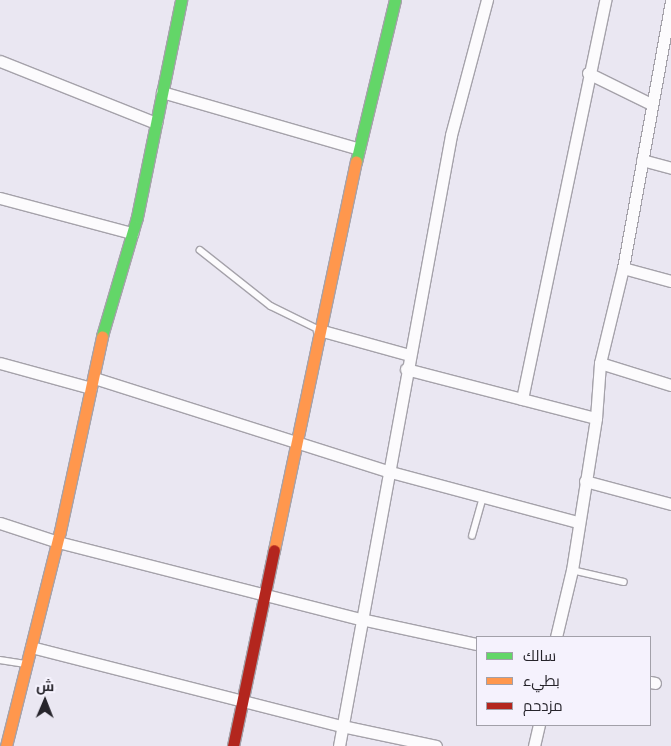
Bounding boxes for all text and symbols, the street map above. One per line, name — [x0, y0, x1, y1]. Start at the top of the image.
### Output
legend — [476, 636, 651, 726]
text: سالك — [523, 647, 556, 664]
text: بطيء — [523, 672, 560, 689]
north arrow — [20, 676, 70, 726]
text: ش — [36, 678, 54, 694]
text: مزدحم — [523, 697, 563, 714]

